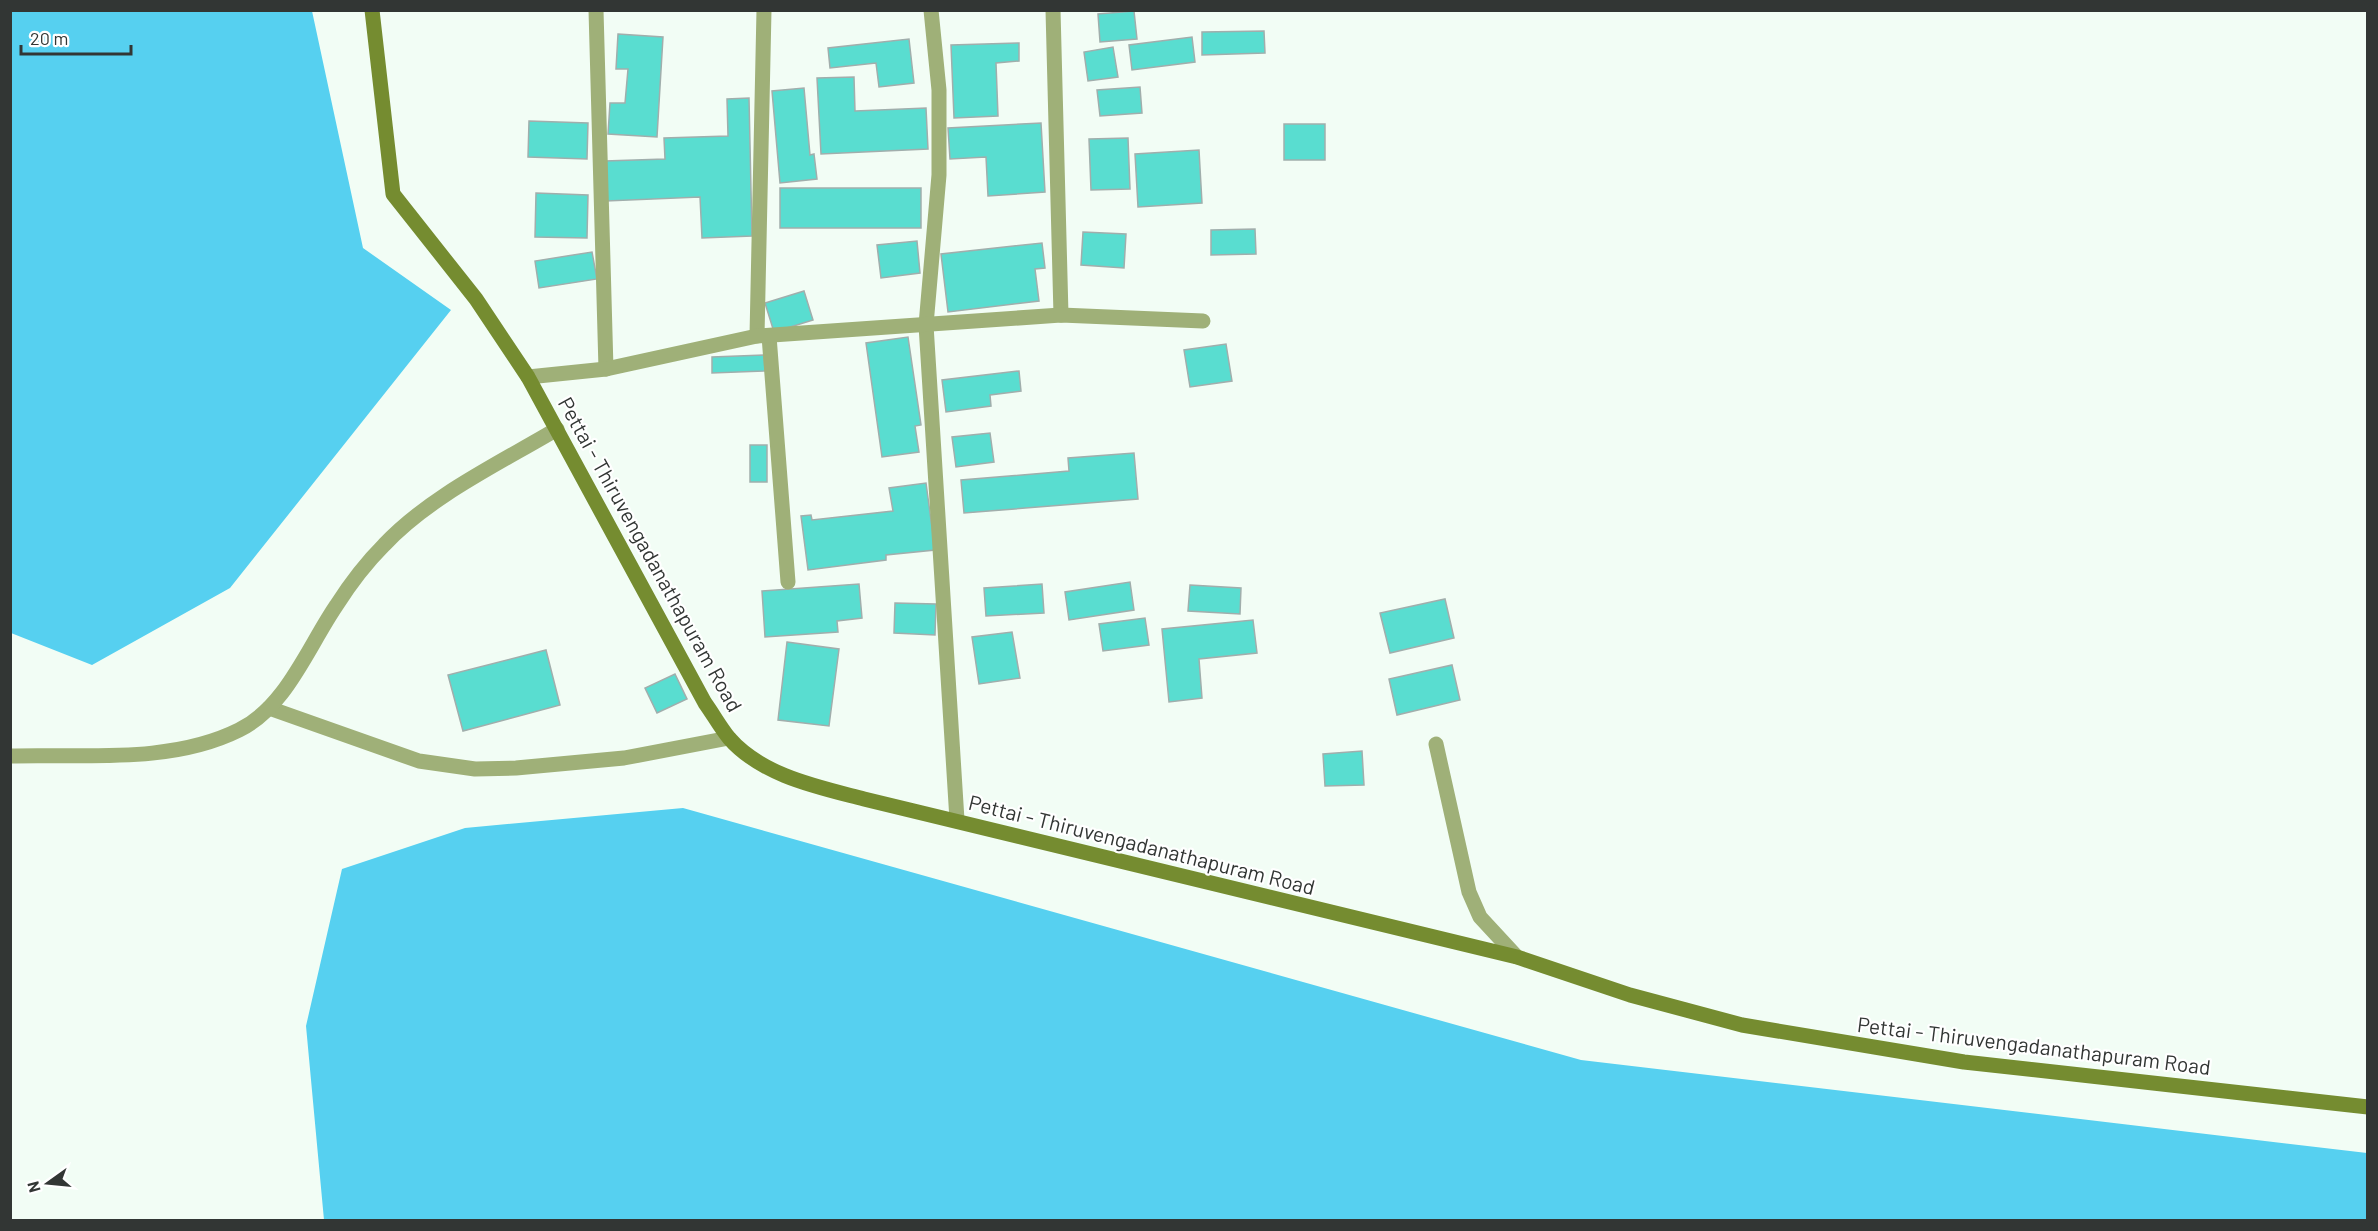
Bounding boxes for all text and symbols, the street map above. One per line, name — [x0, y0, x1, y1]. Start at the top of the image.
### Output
scale bar — [21, 18, 130, 56]
text: 20 m — [30, 27, 68, 49]
street label: Pettai - Thiruvengadanathapuram Road — [554, 392, 748, 716]
street label: Pettai - Thiruvengadanathapuram Road — [966, 789, 1318, 899]
street label: Pettai - Thiruvengadanathapuram Road — [1856, 1011, 2212, 1079]
north arrow — [18, 1153, 78, 1213]
text: N — [22, 1179, 44, 1195]

